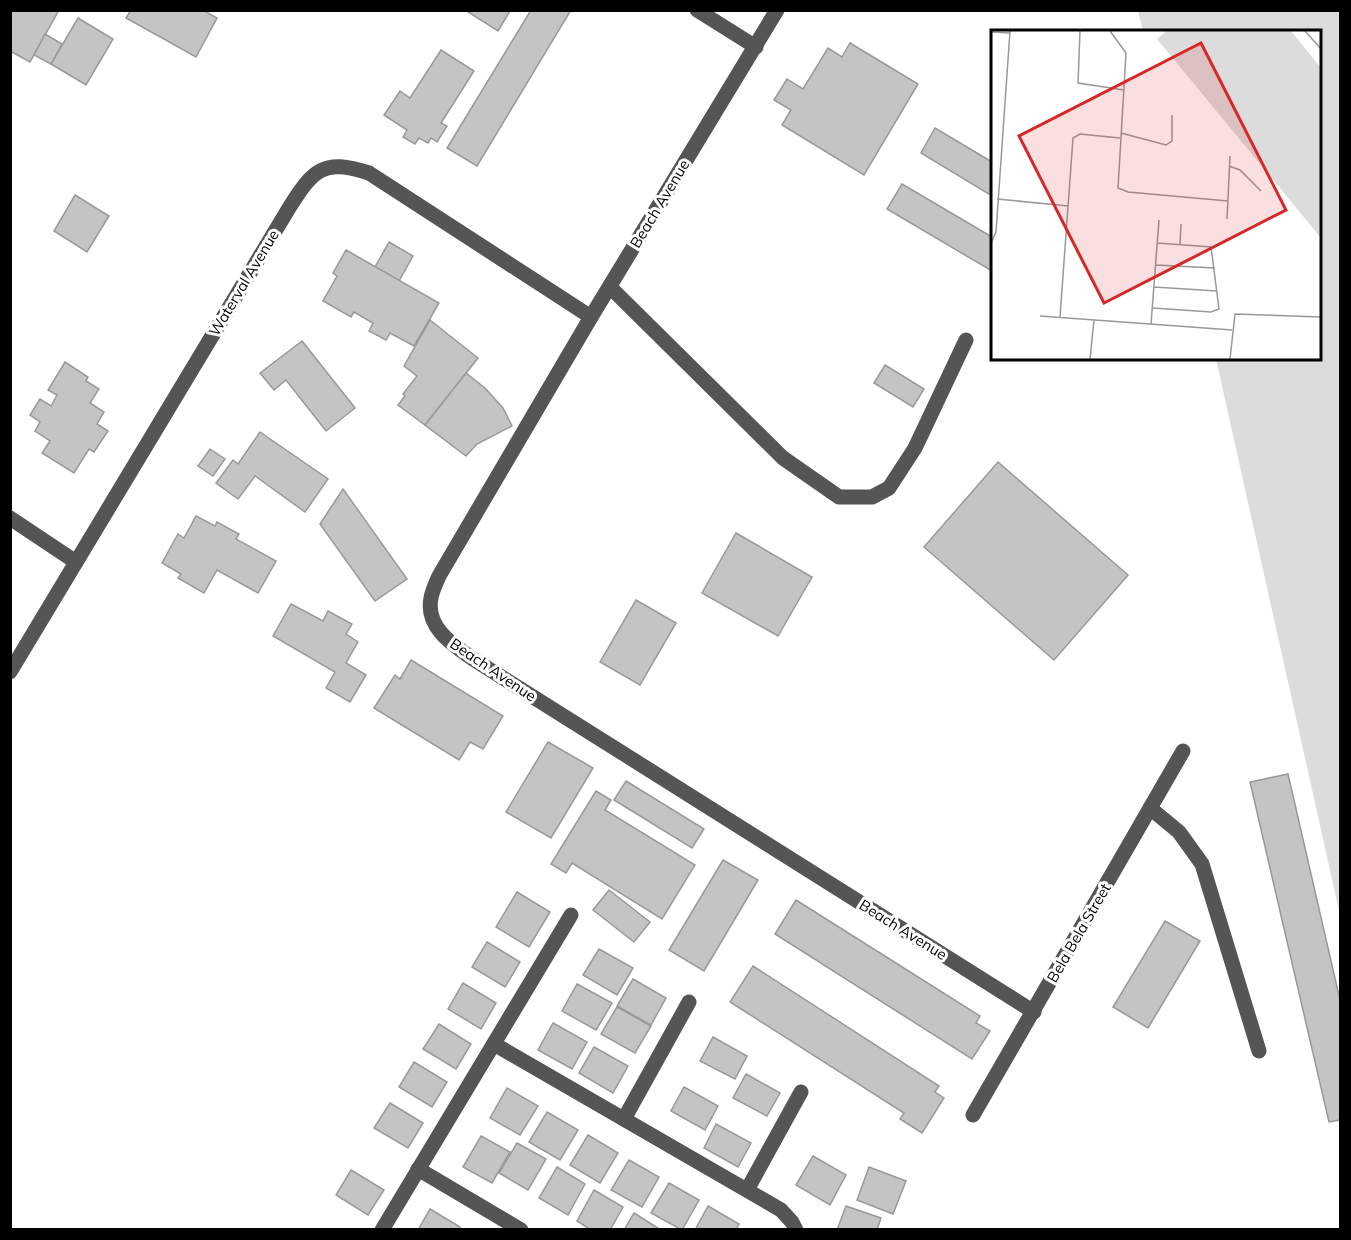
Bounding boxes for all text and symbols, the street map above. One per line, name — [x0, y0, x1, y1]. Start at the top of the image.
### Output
inset map — [991, 30, 1321, 360]
street label: Beach Avenue — [626, 156, 693, 251]
street label: Waterval Avenue — [204, 226, 283, 339]
street label: Beach Avenue — [447, 634, 540, 705]
street label: Bela Bela Street — [1043, 880, 1115, 986]
street label: Beach Avenue — [856, 895, 951, 964]

